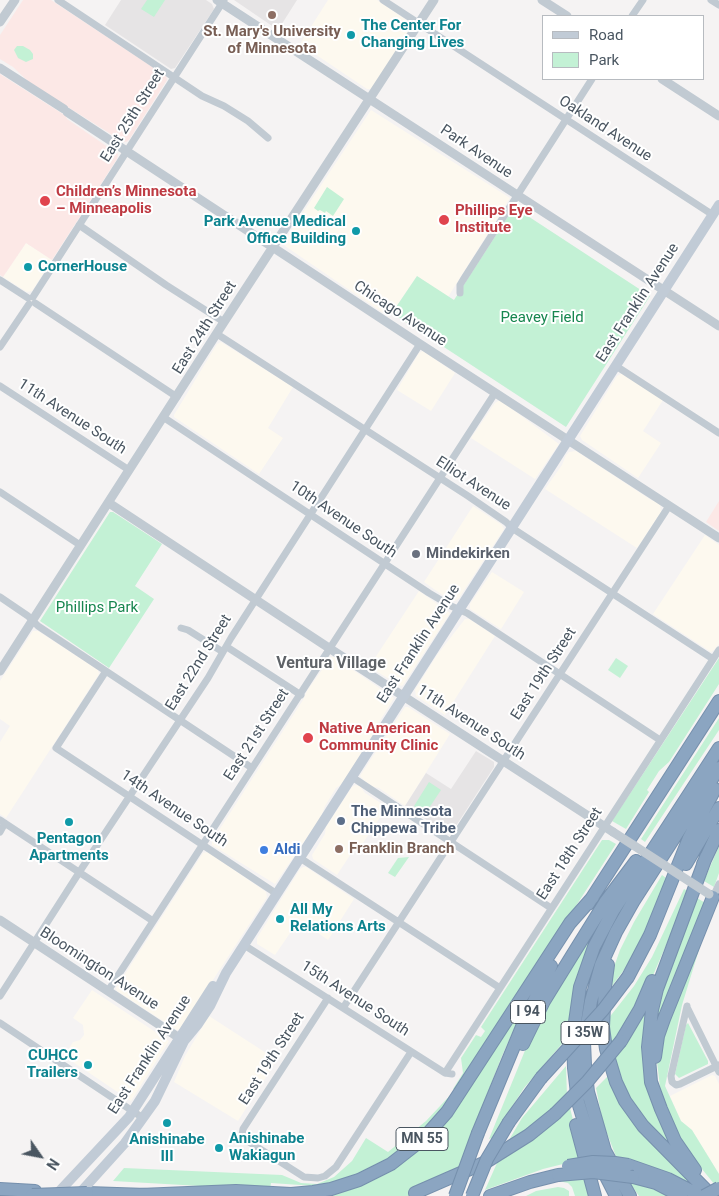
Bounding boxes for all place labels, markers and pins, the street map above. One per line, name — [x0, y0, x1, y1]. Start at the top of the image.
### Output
marker: St. Mary's University of Minnesota — [266, 9, 278, 21]
place label: The Center For Changing Lives — [361, 17, 464, 52]
place label: St. Mary's University of Minnesota — [203, 23, 341, 58]
marker: The Center For Changing Lives — [345, 29, 357, 41]
place label: Children’s Minnesota – Minneapolis — [56, 183, 196, 218]
marker: Children’s Minnesota – Minneapolis — [38, 194, 52, 208]
place label: Phillips Eye Institute — [455, 202, 533, 237]
place label: Park Avenue Medical Office Building — [204, 213, 346, 248]
marker: Phillips Eye Institute — [437, 213, 451, 227]
marker: Park Avenue Medical Office Building — [350, 225, 362, 237]
place label: CornerHouse — [38, 258, 127, 276]
marker: CornerHouse — [22, 261, 34, 273]
place label: Mindekirken — [426, 545, 510, 563]
marker: Mindekirken — [410, 548, 422, 560]
place label: Native American Community Clinic — [319, 720, 438, 755]
marker: Native American Community Clinic — [301, 731, 315, 745]
place label: The Minnesota Chippewa Tribe — [351, 803, 456, 838]
marker: The Minnesota Chippewa Tribe — [335, 815, 347, 827]
marker: Pentagon Apartments — [63, 816, 75, 828]
place label: Pentagon Apartments — [29, 830, 109, 865]
place label: Franklin Branch — [349, 840, 454, 858]
place label: Aldi — [274, 841, 300, 859]
marker: Franklin Branch — [333, 843, 345, 855]
marker: Aldi — [258, 844, 270, 856]
place label: All My Relations Arts — [290, 901, 386, 936]
marker: All My Relations Arts — [274, 913, 286, 925]
place label: CUHCC Trailers — [27, 1047, 78, 1082]
marker: CUHCC Trailers — [82, 1059, 94, 1071]
marker: Anishinabe III — [161, 1117, 173, 1129]
place label: Anishinabe Wakiagun — [229, 1130, 304, 1165]
place label: Anishinabe III — [129, 1131, 205, 1166]
marker: Anishinabe Wakiagun — [213, 1142, 225, 1154]

